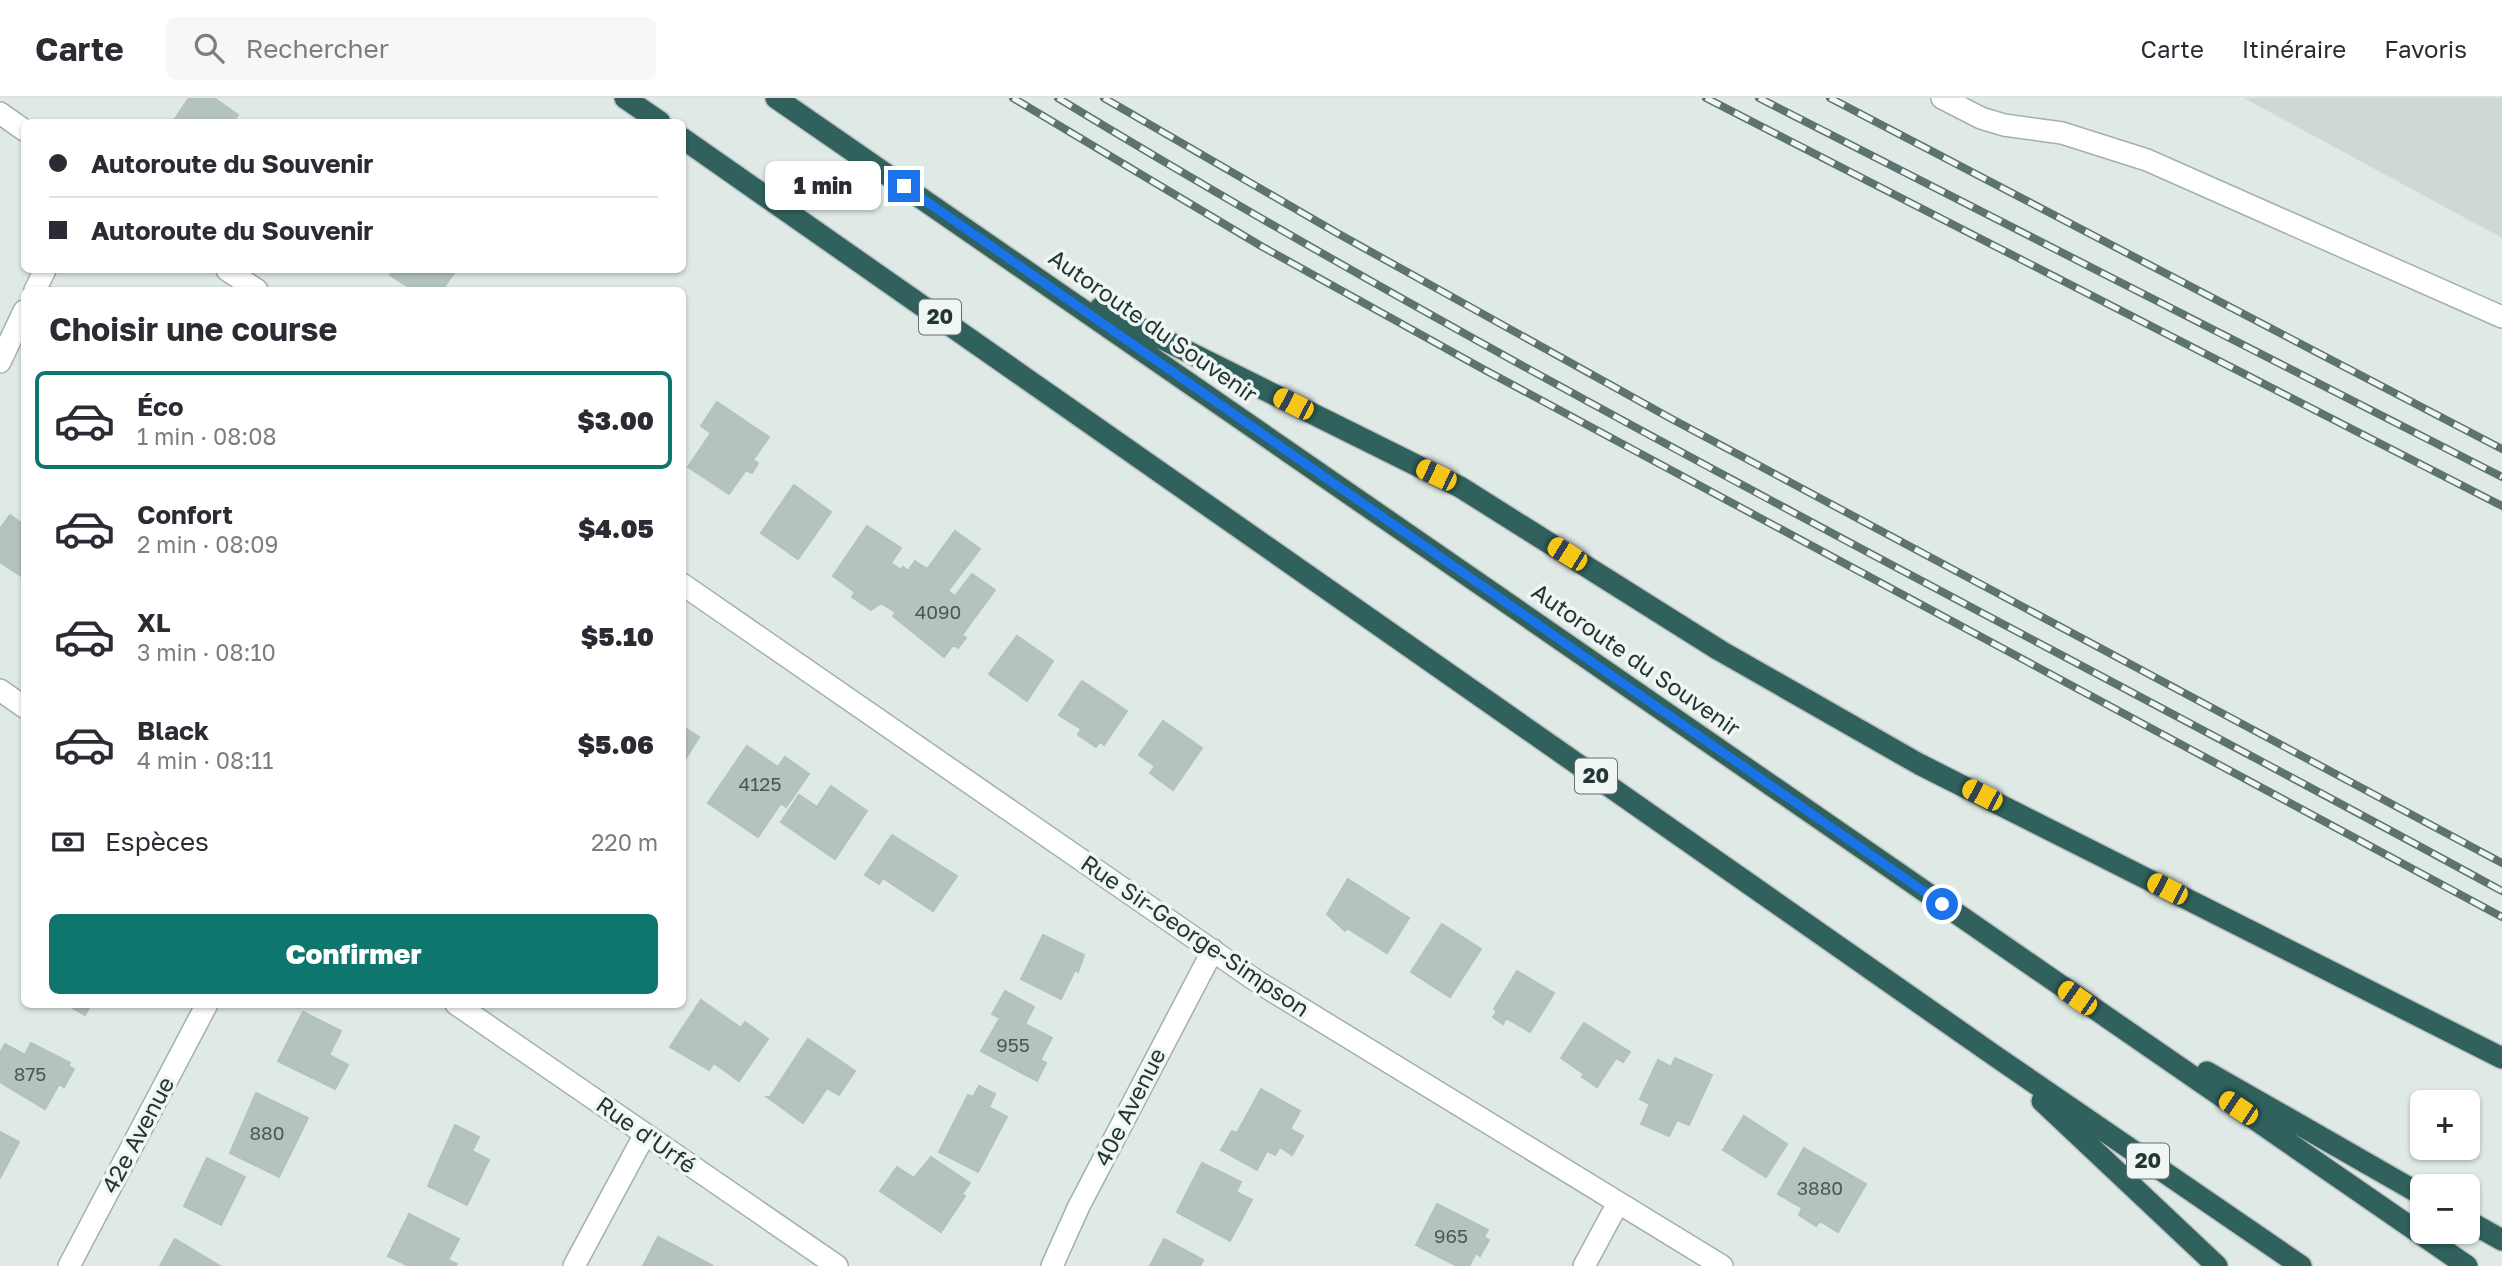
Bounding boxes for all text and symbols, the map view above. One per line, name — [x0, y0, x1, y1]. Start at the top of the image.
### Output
search box — [166, 17, 656, 80]
text: Carte — [35, 29, 124, 68]
icon: search — [190, 29, 228, 67]
text: Rechercher — [246, 33, 389, 64]
text: Carte — [2141, 34, 2204, 63]
text: Itinéraire — [2242, 34, 2346, 63]
text: Favoris — [2384, 34, 2467, 63]
text: Autoroute du Souvenir — [91, 148, 373, 179]
callout: 1 min — [764, 162, 880, 210]
route end — [888, 170, 920, 202]
text: 1 min — [794, 171, 852, 199]
text: Autoroute du Souvenir — [91, 215, 373, 246]
street label: Autoroute du Souvenir — [1044, 243, 1263, 408]
road number: 20 — [919, 300, 961, 334]
text: Choisir une course — [49, 310, 337, 348]
car — [1270, 385, 1317, 423]
icon: car — [53, 389, 116, 452]
text: Éco — [137, 391, 184, 422]
text: $3.00 — [577, 405, 654, 436]
text: 1 min · 08:08 — [137, 422, 276, 450]
car — [1413, 456, 1460, 494]
icon: car — [53, 497, 116, 560]
text: Confort — [137, 499, 233, 530]
text: $4.05 — [578, 513, 654, 544]
text: 2 min · 08:09 — [137, 530, 279, 558]
car — [1544, 534, 1591, 574]
street label: Autoroute du Souvenir — [1527, 577, 1746, 742]
house number: 4090 — [915, 600, 961, 623]
icon: car — [53, 605, 116, 668]
text: XL — [137, 607, 171, 638]
text: $5.10 — [581, 621, 654, 652]
text: 3 min · 08:10 — [137, 638, 276, 666]
icon: car — [53, 713, 116, 776]
text: Black — [137, 715, 209, 746]
text: $5.06 — [578, 729, 654, 760]
text: 4 min · 08:11 — [137, 746, 273, 774]
road number: 20 — [1575, 758, 1617, 794]
house number: 4125 — [739, 772, 781, 795]
car — [1959, 776, 2006, 814]
icon: cash — [49, 823, 87, 861]
text: Espèces — [105, 826, 209, 857]
text: 220 m — [591, 828, 658, 856]
street label: Rue Sir-George-Simpson — [1076, 848, 1315, 1022]
car — [2144, 870, 2191, 908]
route start — [1926, 888, 1958, 920]
button: Confirmer — [49, 914, 658, 994]
car — [2054, 977, 2101, 1019]
house number: 955 — [996, 1033, 1030, 1056]
street label: 40e Avenue — [1087, 1043, 1171, 1170]
house number: 875 — [14, 1062, 46, 1085]
street label: 42e Avenue — [95, 1072, 179, 1197]
car — [2215, 1088, 2262, 1128]
street label: Rue d'Urfé — [591, 1090, 702, 1179]
map controls — [2410, 1090, 2480, 1244]
button: + — [2410, 1090, 2480, 1160]
house number: 880 — [250, 1121, 284, 1144]
road number: 20 — [2127, 1144, 2169, 1178]
button: − — [2410, 1174, 2480, 1244]
house number: 3880 — [1797, 1176, 1843, 1199]
house number: 965 — [1434, 1224, 1468, 1247]

